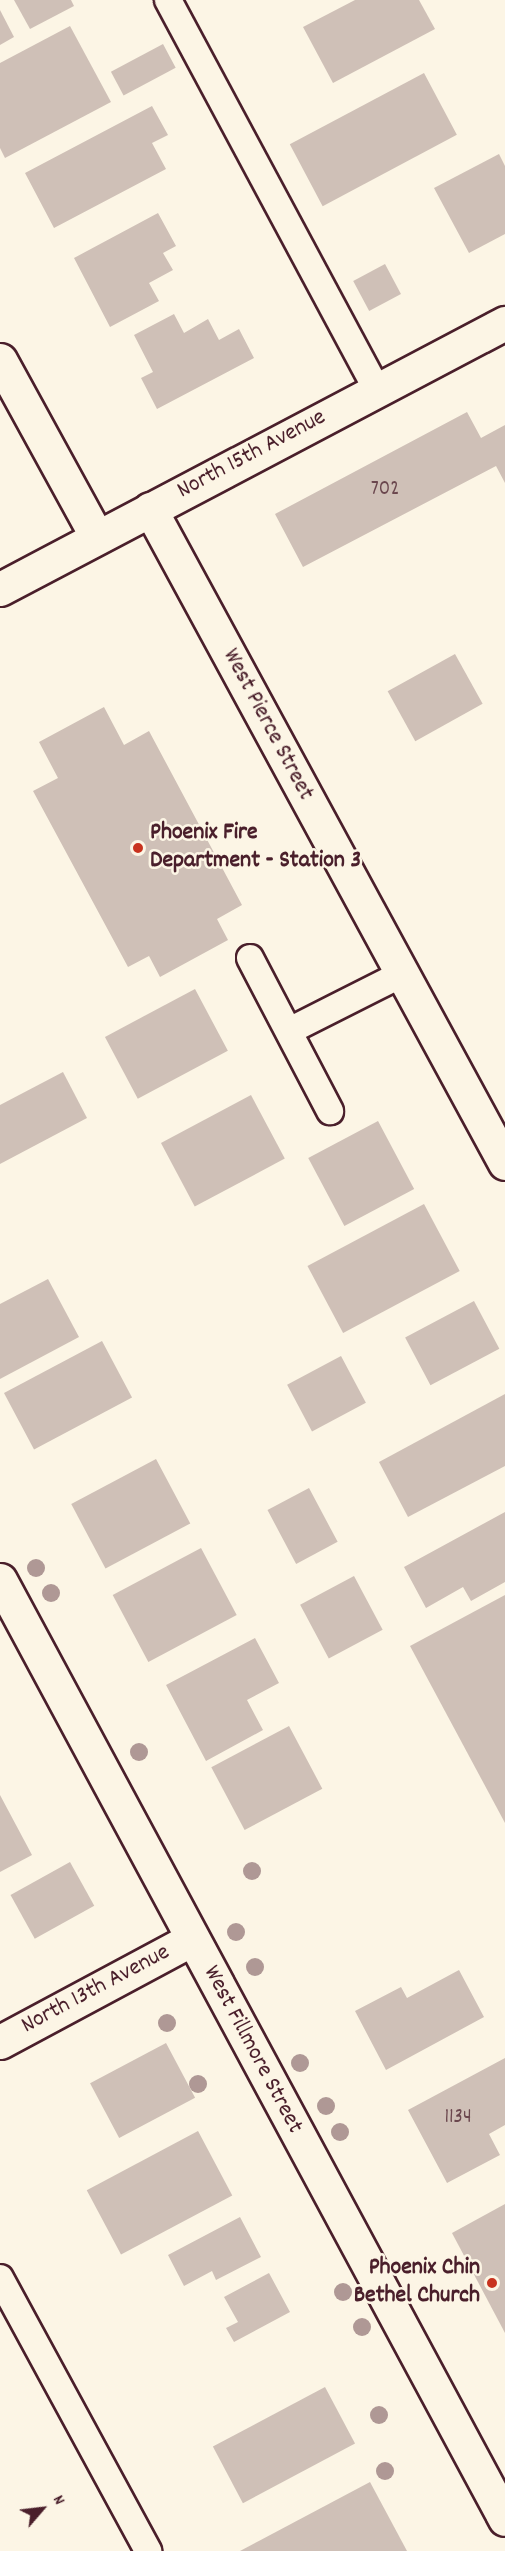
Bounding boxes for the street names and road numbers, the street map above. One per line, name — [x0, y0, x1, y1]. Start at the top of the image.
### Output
street label: North 15th Avenue — [173, 404, 331, 506]
street label: West Pierce Street — [215, 644, 319, 806]
street label: North 13th Avenue — [17, 1939, 175, 2041]
street label: West Fillmore Street — [196, 1961, 308, 2139]

